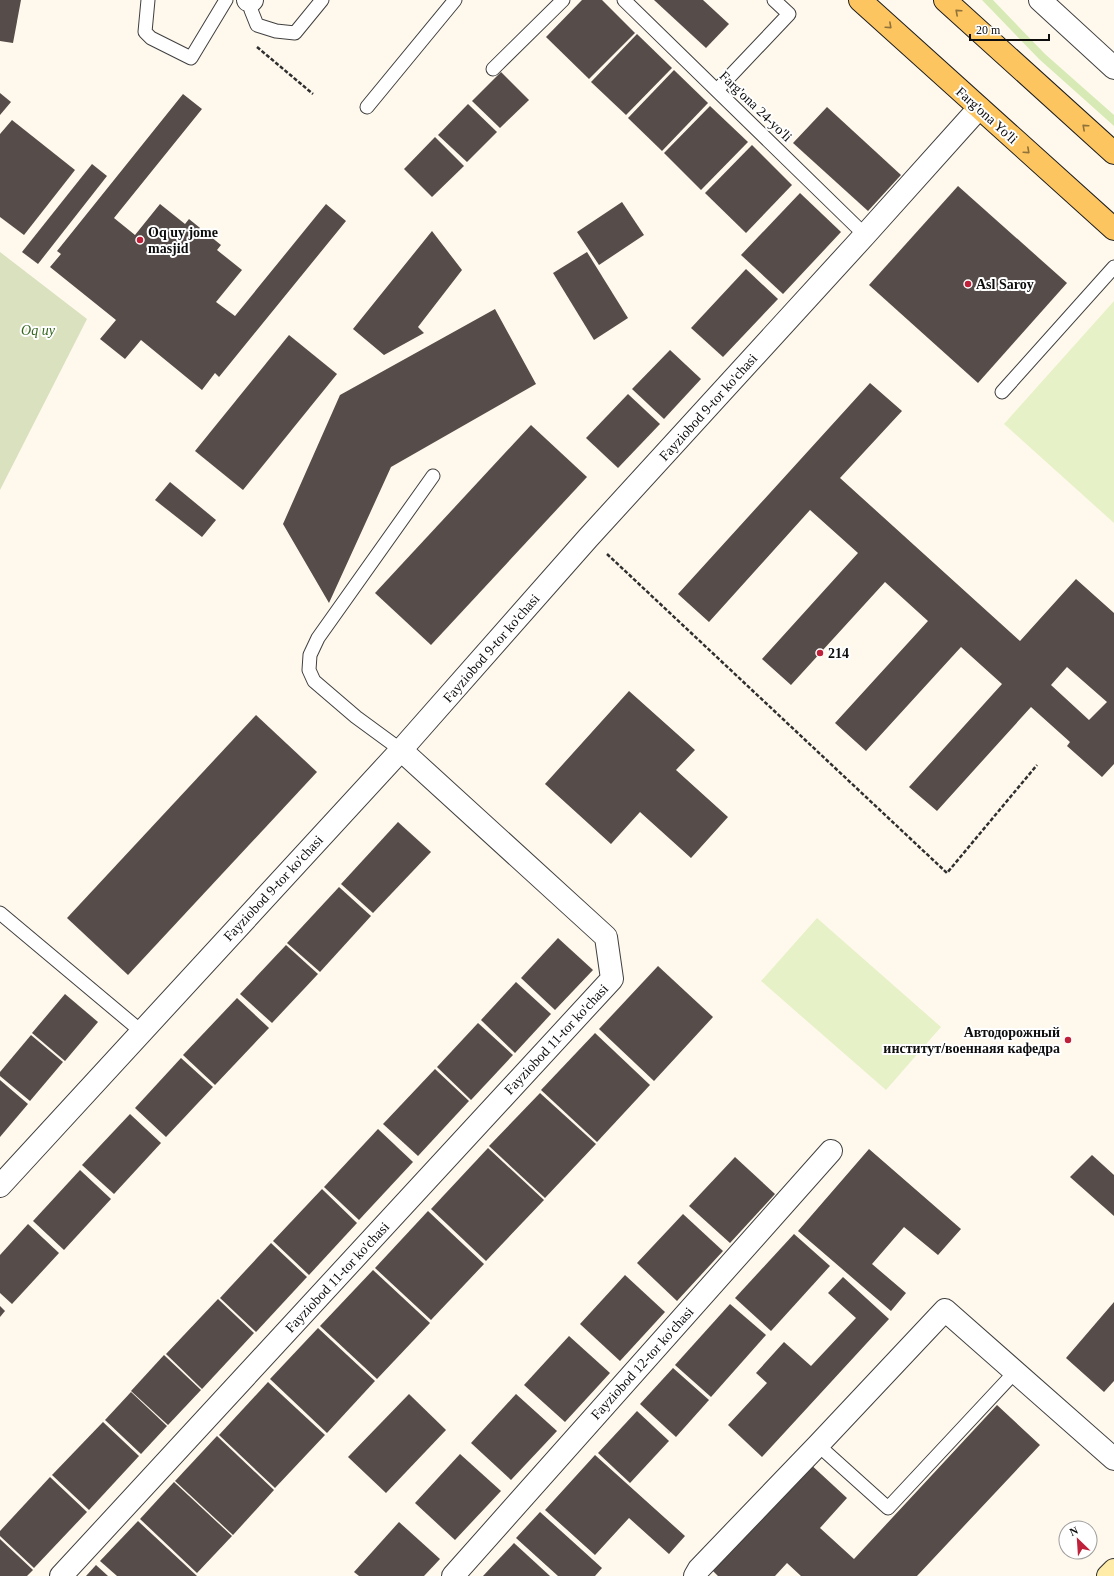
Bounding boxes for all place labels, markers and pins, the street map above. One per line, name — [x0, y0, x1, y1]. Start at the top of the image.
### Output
place label: Oq uy jome masjid — [148, 225, 218, 256]
marker: Oq uy jome masjid — [135, 235, 145, 245]
place label: Asl Saroy — [976, 277, 1034, 292]
marker: Asl Saroy — [963, 279, 973, 289]
place label: 214 — [828, 646, 849, 661]
marker: 214 — [815, 648, 825, 658]
place label: Автодорожный институт/военнаяя кафедра — [883, 1025, 1060, 1056]
marker: Автодорожный институт/военнаяя кафедра — [1063, 1035, 1073, 1045]

